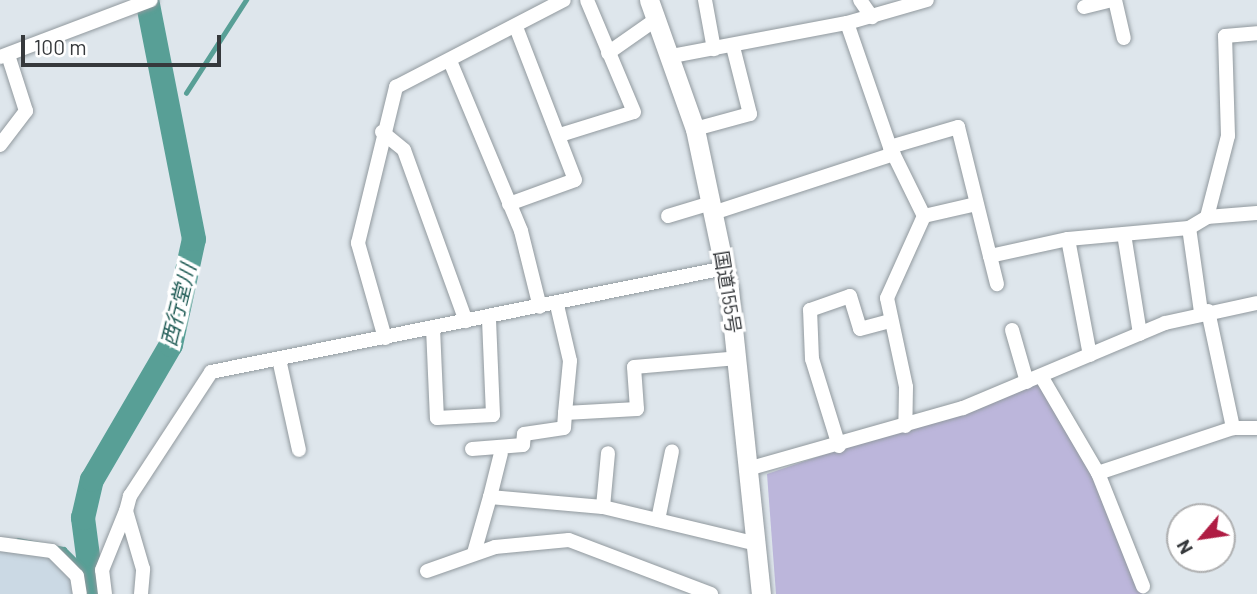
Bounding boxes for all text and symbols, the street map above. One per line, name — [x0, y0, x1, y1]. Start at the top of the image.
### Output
scale bar — [24, 21, 224, 65]
text: 100 m — [34, 34, 87, 59]
street label: 国道155号 — [710, 249, 746, 335]
water label: 西行堂川 — [156, 261, 200, 349]
north arrow — [1166, 503, 1236, 573]
text: N — [1171, 536, 1197, 559]

